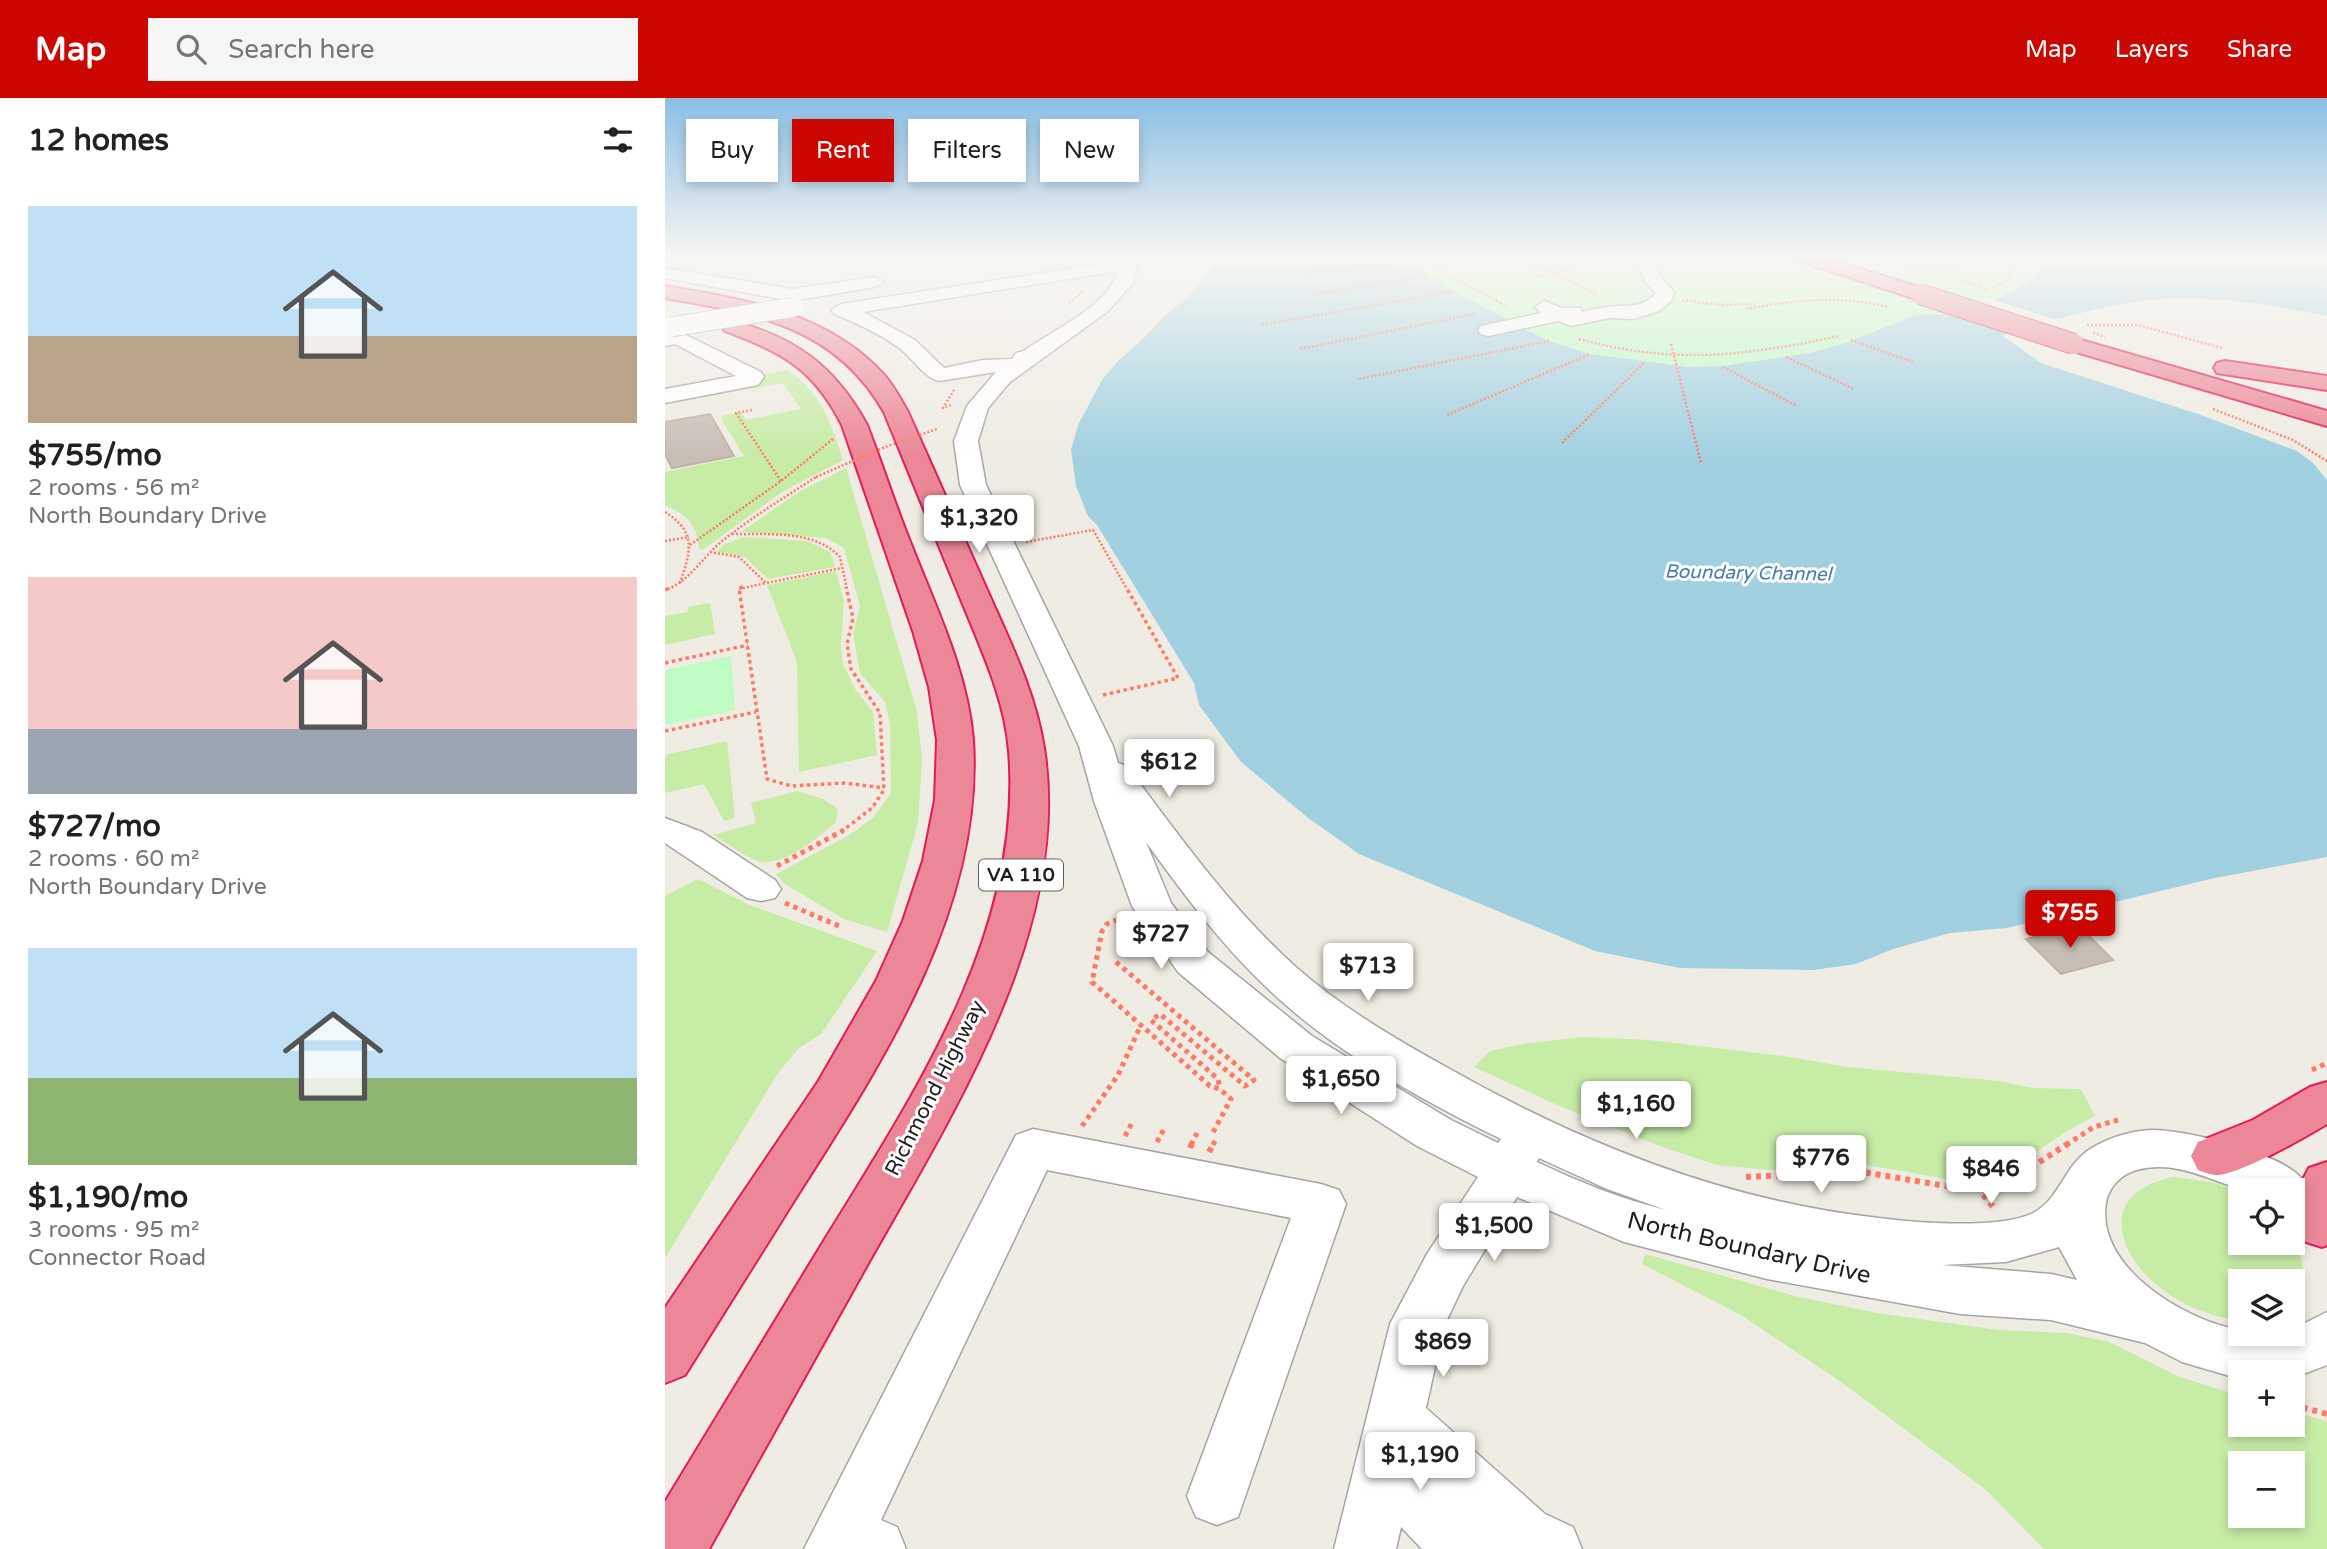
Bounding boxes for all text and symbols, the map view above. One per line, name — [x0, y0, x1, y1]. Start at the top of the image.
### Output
search box — [148, 18, 638, 81]
text: Map — [35, 30, 106, 69]
icon: search — [172, 30, 210, 68]
text: Search here — [228, 34, 374, 65]
text: Map — [2025, 35, 2077, 64]
text: Layers — [2115, 35, 2189, 64]
text: Share — [2227, 35, 2292, 64]
chip: Buy — [686, 119, 778, 182]
chip: Rent — [792, 119, 894, 182]
chip: Filters — [908, 119, 1026, 182]
chip: New — [1040, 119, 1139, 182]
icon: filters — [599, 121, 637, 159]
text: 12 homes — [28, 122, 169, 159]
icon: home — [270, 251, 396, 377]
text: $755/mo — [28, 437, 162, 474]
text: 2 rooms · 56 m² — [28, 474, 199, 502]
pin: $1,320 — [922, 496, 1036, 555]
text: North Boundary Drive — [28, 502, 267, 530]
text: $1,320 — [940, 504, 1018, 532]
water label: Boundary Channel — [1664, 561, 1834, 585]
icon: home — [270, 622, 396, 748]
pin: $612 — [1128, 740, 1210, 799]
text: $612 — [1140, 748, 1198, 776]
text: $727/mo — [28, 808, 161, 845]
text: 2 rooms · 60 m² — [28, 845, 199, 873]
road number: VA 110 — [979, 860, 1063, 890]
text: North Boundary Drive — [28, 873, 267, 901]
pin: $755 — [2029, 890, 2111, 950]
text: $755 — [2041, 899, 2099, 927]
pin: $727 — [1120, 912, 1202, 971]
text: $727 — [1132, 920, 1190, 948]
pin: $713 — [1327, 944, 1409, 1003]
text: $713 — [1339, 952, 1397, 980]
icon: home — [270, 993, 396, 1119]
street label: Richmond Highway — [880, 996, 990, 1180]
pin: $1,650 — [1284, 1056, 1398, 1116]
text: $1,650 — [1302, 1065, 1380, 1093]
pin: $1,160 — [1579, 1082, 1693, 1141]
text: $1,160 — [1597, 1090, 1675, 1118]
pin: $776 — [1780, 1136, 1862, 1195]
text: $776 — [1792, 1144, 1850, 1172]
pin: $846 — [1950, 1146, 2032, 1206]
text: $846 — [1962, 1155, 2020, 1183]
map controls — [2228, 1178, 2305, 1528]
button: locate — [2228, 1178, 2305, 1255]
text: $1,190/mo — [28, 1179, 188, 1216]
pin: $1,500 — [1437, 1204, 1551, 1263]
street label: North Boundary Drive — [1624, 1206, 1874, 1290]
text: $1,500 — [1455, 1212, 1533, 1240]
text: 3 rooms · 95 m² — [28, 1216, 199, 1244]
text: Connector Road — [28, 1244, 206, 1272]
button: layers — [2228, 1269, 2305, 1346]
pin: $869 — [1402, 1320, 1484, 1379]
text: $869 — [1414, 1328, 1472, 1356]
button: + — [2228, 1360, 2305, 1437]
pin: $1,190 — [1363, 1432, 1477, 1492]
text: $1,190 — [1381, 1441, 1459, 1469]
button: − — [2228, 1451, 2305, 1528]

